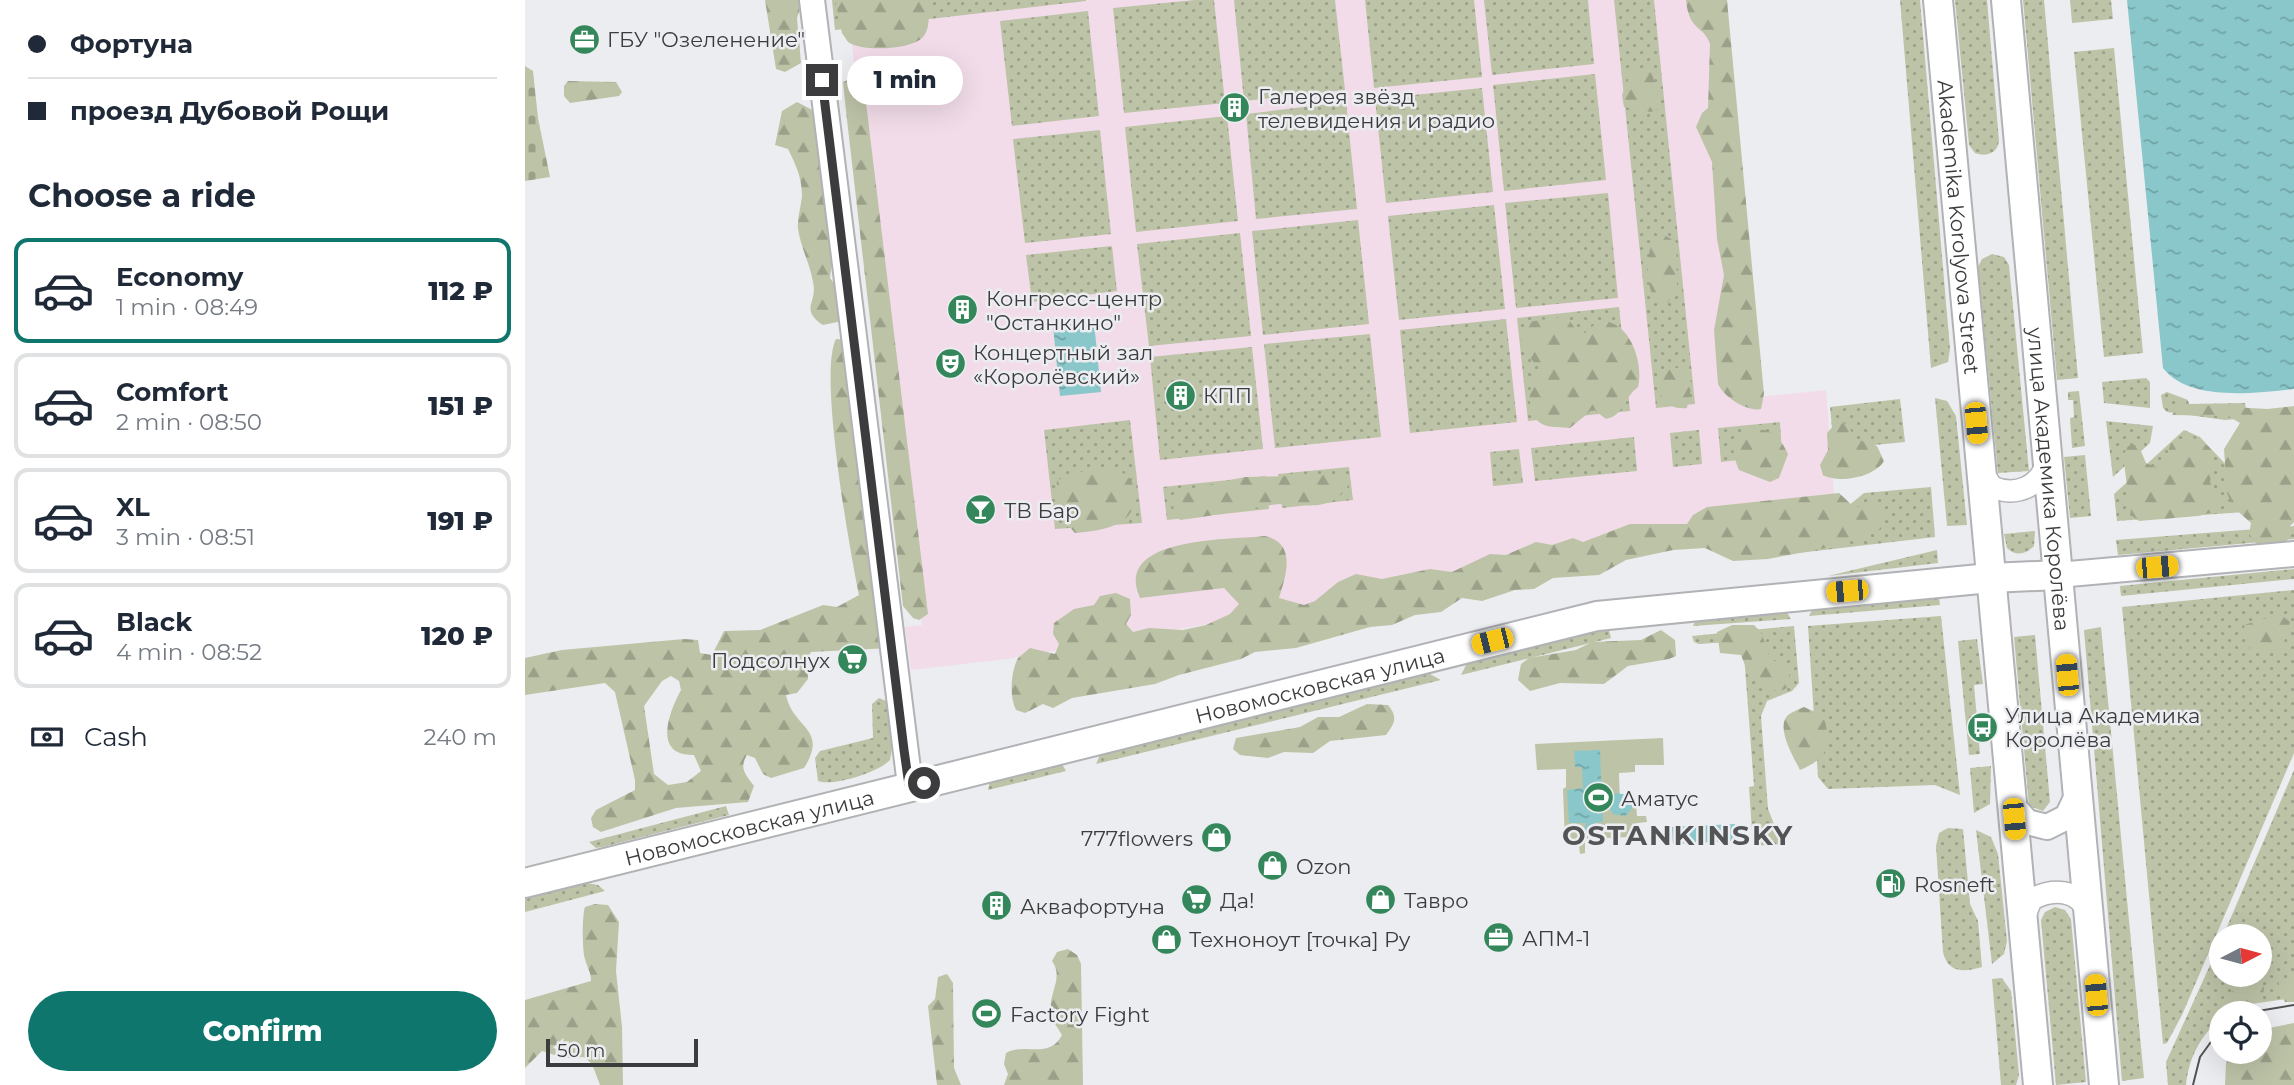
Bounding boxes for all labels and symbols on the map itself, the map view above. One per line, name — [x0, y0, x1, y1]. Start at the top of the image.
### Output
office icon: ГБУ "Озеленение" — [567, 22, 601, 56]
place label: ГБУ "Озеленение" — [607, 27, 805, 52]
callout: 1 min — [847, 56, 962, 104]
route end — [806, 64, 838, 96]
street label: Akademika Korolyova Street — [1933, 79, 1985, 375]
place label: Галерея звёзд телевидения и радио — [1258, 84, 1495, 133]
building icon: Галерея звёзд телевидения и радио — [1218, 91, 1252, 125]
place label: Конгресс-центр "Останкино" — [986, 286, 1162, 335]
building icon: Конгресс-центр "Останкино" — [946, 293, 980, 327]
street label: улица Академика Королёва — [2023, 325, 2075, 632]
place label: Концертный зал «Королёвский» — [973, 340, 1153, 389]
theatre icon: Концертный зал «Королёвский» — [933, 347, 967, 381]
building icon: КПП — [1163, 378, 1197, 412]
place label: КПП — [1203, 383, 1252, 408]
car — [1964, 401, 1989, 445]
bar icon: ТВ Бар — [964, 493, 998, 527]
place label: ТВ Бар — [1004, 498, 1079, 523]
car — [2136, 555, 2179, 579]
car — [1826, 579, 1869, 603]
car — [1470, 626, 1515, 656]
street label: Новомосковская улица — [1192, 642, 1447, 728]
supermarket icon: Подсолнух — [836, 643, 870, 677]
place label: Подсолнух — [711, 648, 830, 673]
car — [2055, 653, 2080, 697]
place label: Улица Академика Королёва — [2005, 703, 2200, 752]
bus stop icon: Улица Академика Королёва — [1965, 710, 1999, 744]
route start — [908, 767, 940, 799]
sports icon: Аматус — [1581, 781, 1615, 815]
street label: Новомосковская улица — [622, 784, 877, 870]
place label: Аматус — [1621, 786, 1699, 811]
car — [2002, 797, 2027, 841]
district label: OSTANKINSKY — [1562, 818, 1794, 852]
shop icon: 777flowers — [1199, 821, 1233, 855]
place label: 777flowers — [1081, 826, 1193, 851]
shop icon: Ozon — [1256, 849, 1290, 883]
place label: Ozon — [1296, 854, 1352, 879]
fuel station icon: Rosneft — [1874, 867, 1908, 901]
place label: Rosneft — [1914, 872, 1995, 897]
supermarket icon: Да! — [1180, 883, 1214, 917]
shop icon: Тавро — [1364, 883, 1398, 917]
place label: Да! — [1220, 888, 1254, 913]
place label: Тавро — [1404, 888, 1469, 913]
building icon: Аквафортуна — [980, 889, 1014, 923]
place label: Аквафортуна — [1020, 894, 1165, 919]
office icon: АПМ-1 — [1482, 921, 1516, 955]
shop icon: Техноноут [точка] Ру — [1149, 922, 1183, 956]
north arrow — [2209, 924, 2271, 987]
place label: АПМ-1 — [1522, 926, 1590, 951]
place label: Техноноут [точка] Ру — [1189, 927, 1411, 952]
car — [2084, 973, 2109, 1017]
sports icon: Factory Fight — [970, 997, 1004, 1031]
place label: Factory Fight — [1010, 1002, 1150, 1027]
scale bar — [546, 1036, 698, 1068]

